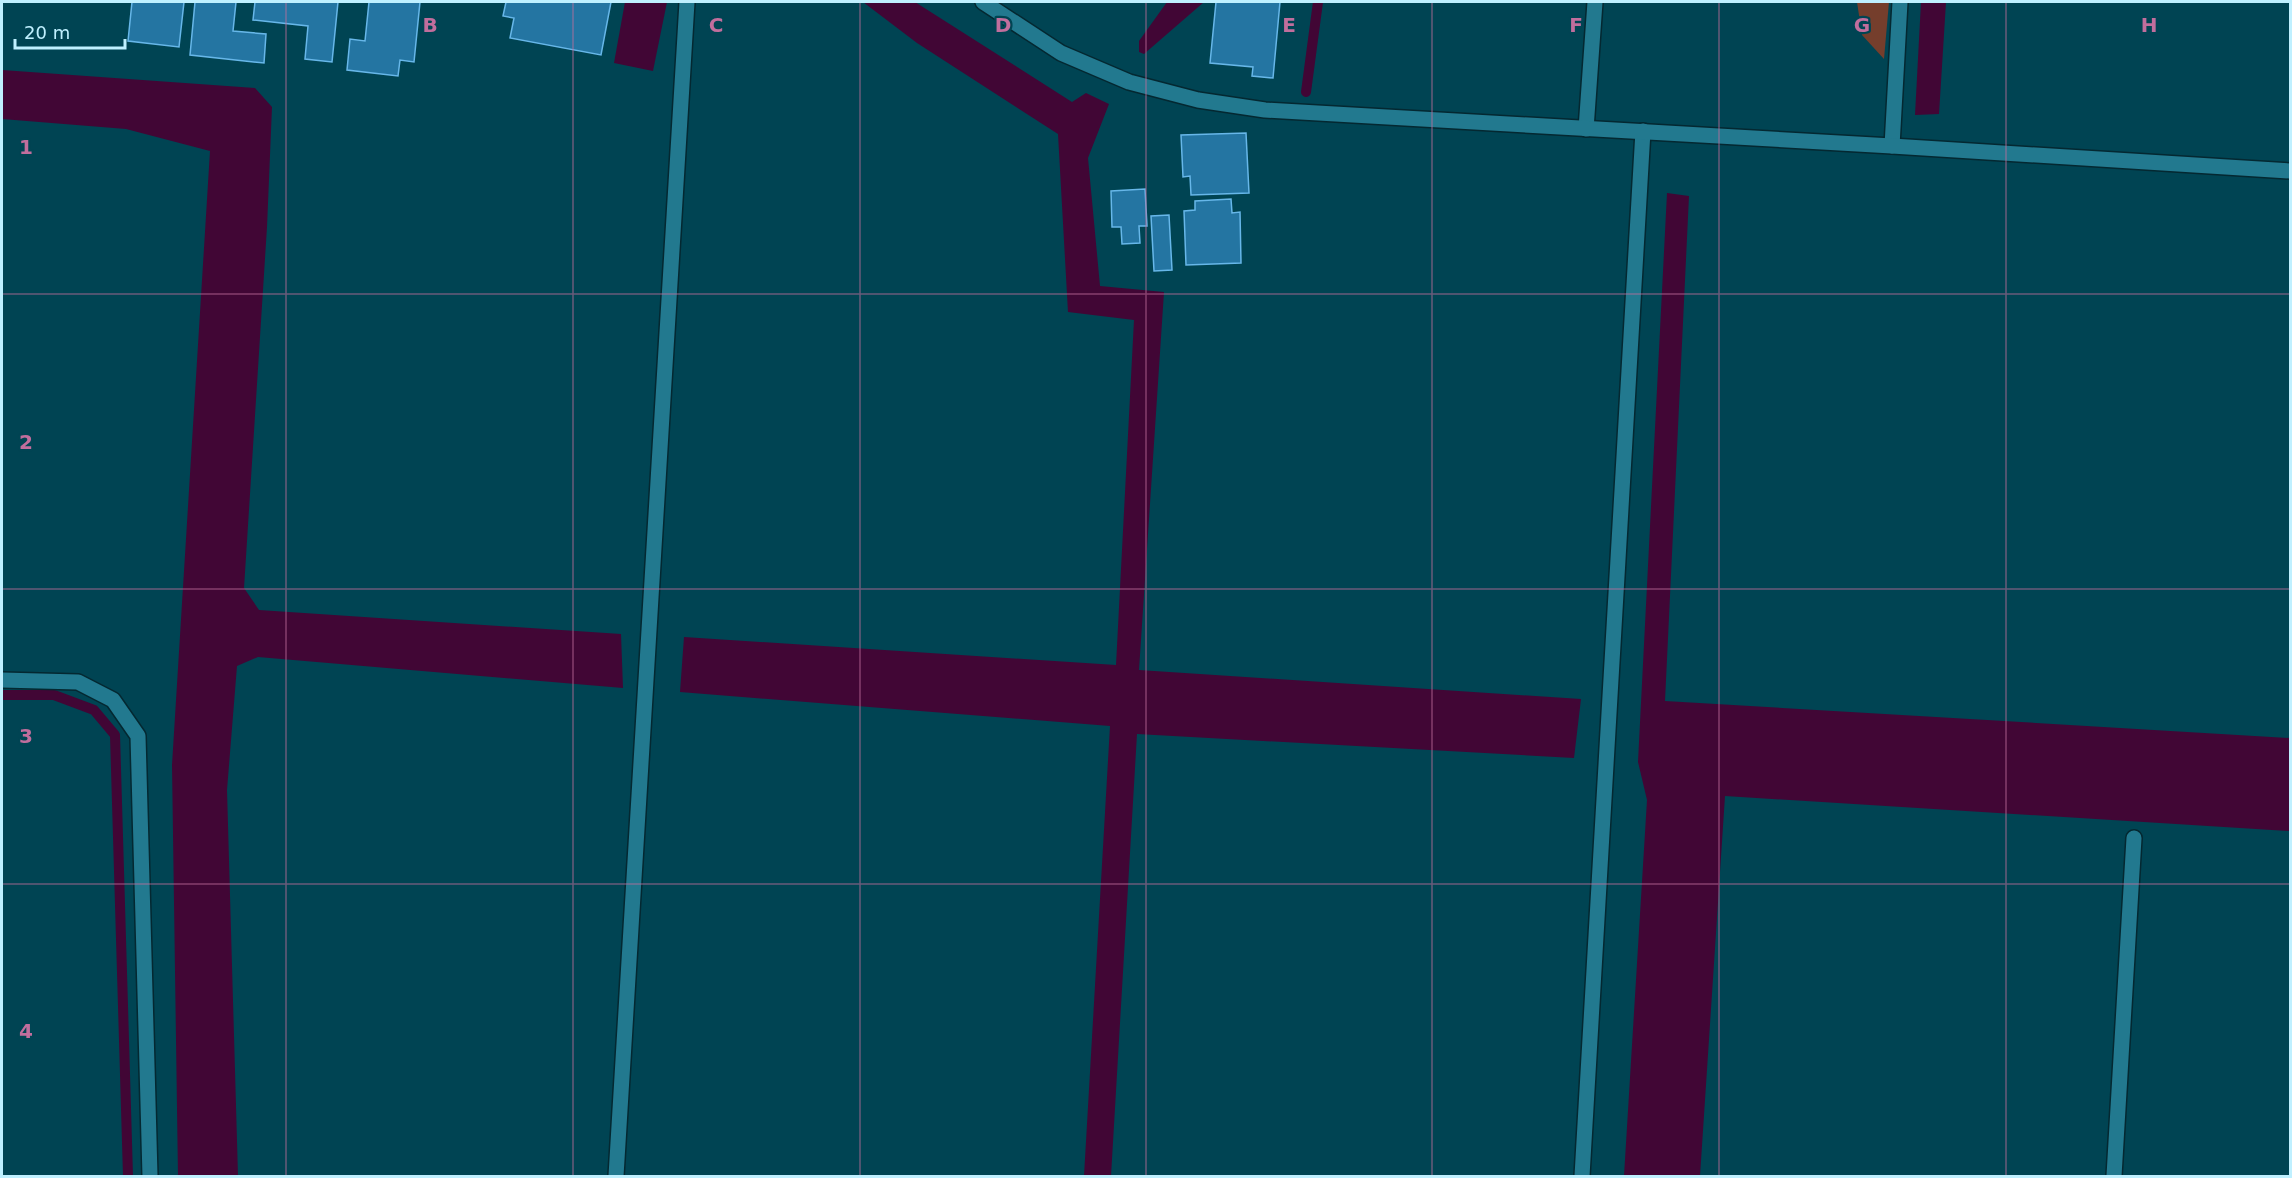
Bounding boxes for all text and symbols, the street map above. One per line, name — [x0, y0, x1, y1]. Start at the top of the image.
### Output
scale bar — [15, 12, 124, 50]
text: B — [422, 13, 438, 37]
text: C — [709, 13, 723, 37]
text: D — [995, 13, 1011, 37]
text: E — [1282, 13, 1296, 37]
text: F — [1569, 13, 1583, 37]
text: G — [1854, 13, 1870, 37]
text: H — [2141, 13, 2157, 37]
text: 20 m — [24, 22, 70, 43]
text: 1 — [19, 135, 33, 159]
text: 2 — [19, 430, 33, 454]
text: 3 — [19, 724, 33, 748]
text: 4 — [19, 1019, 33, 1043]

